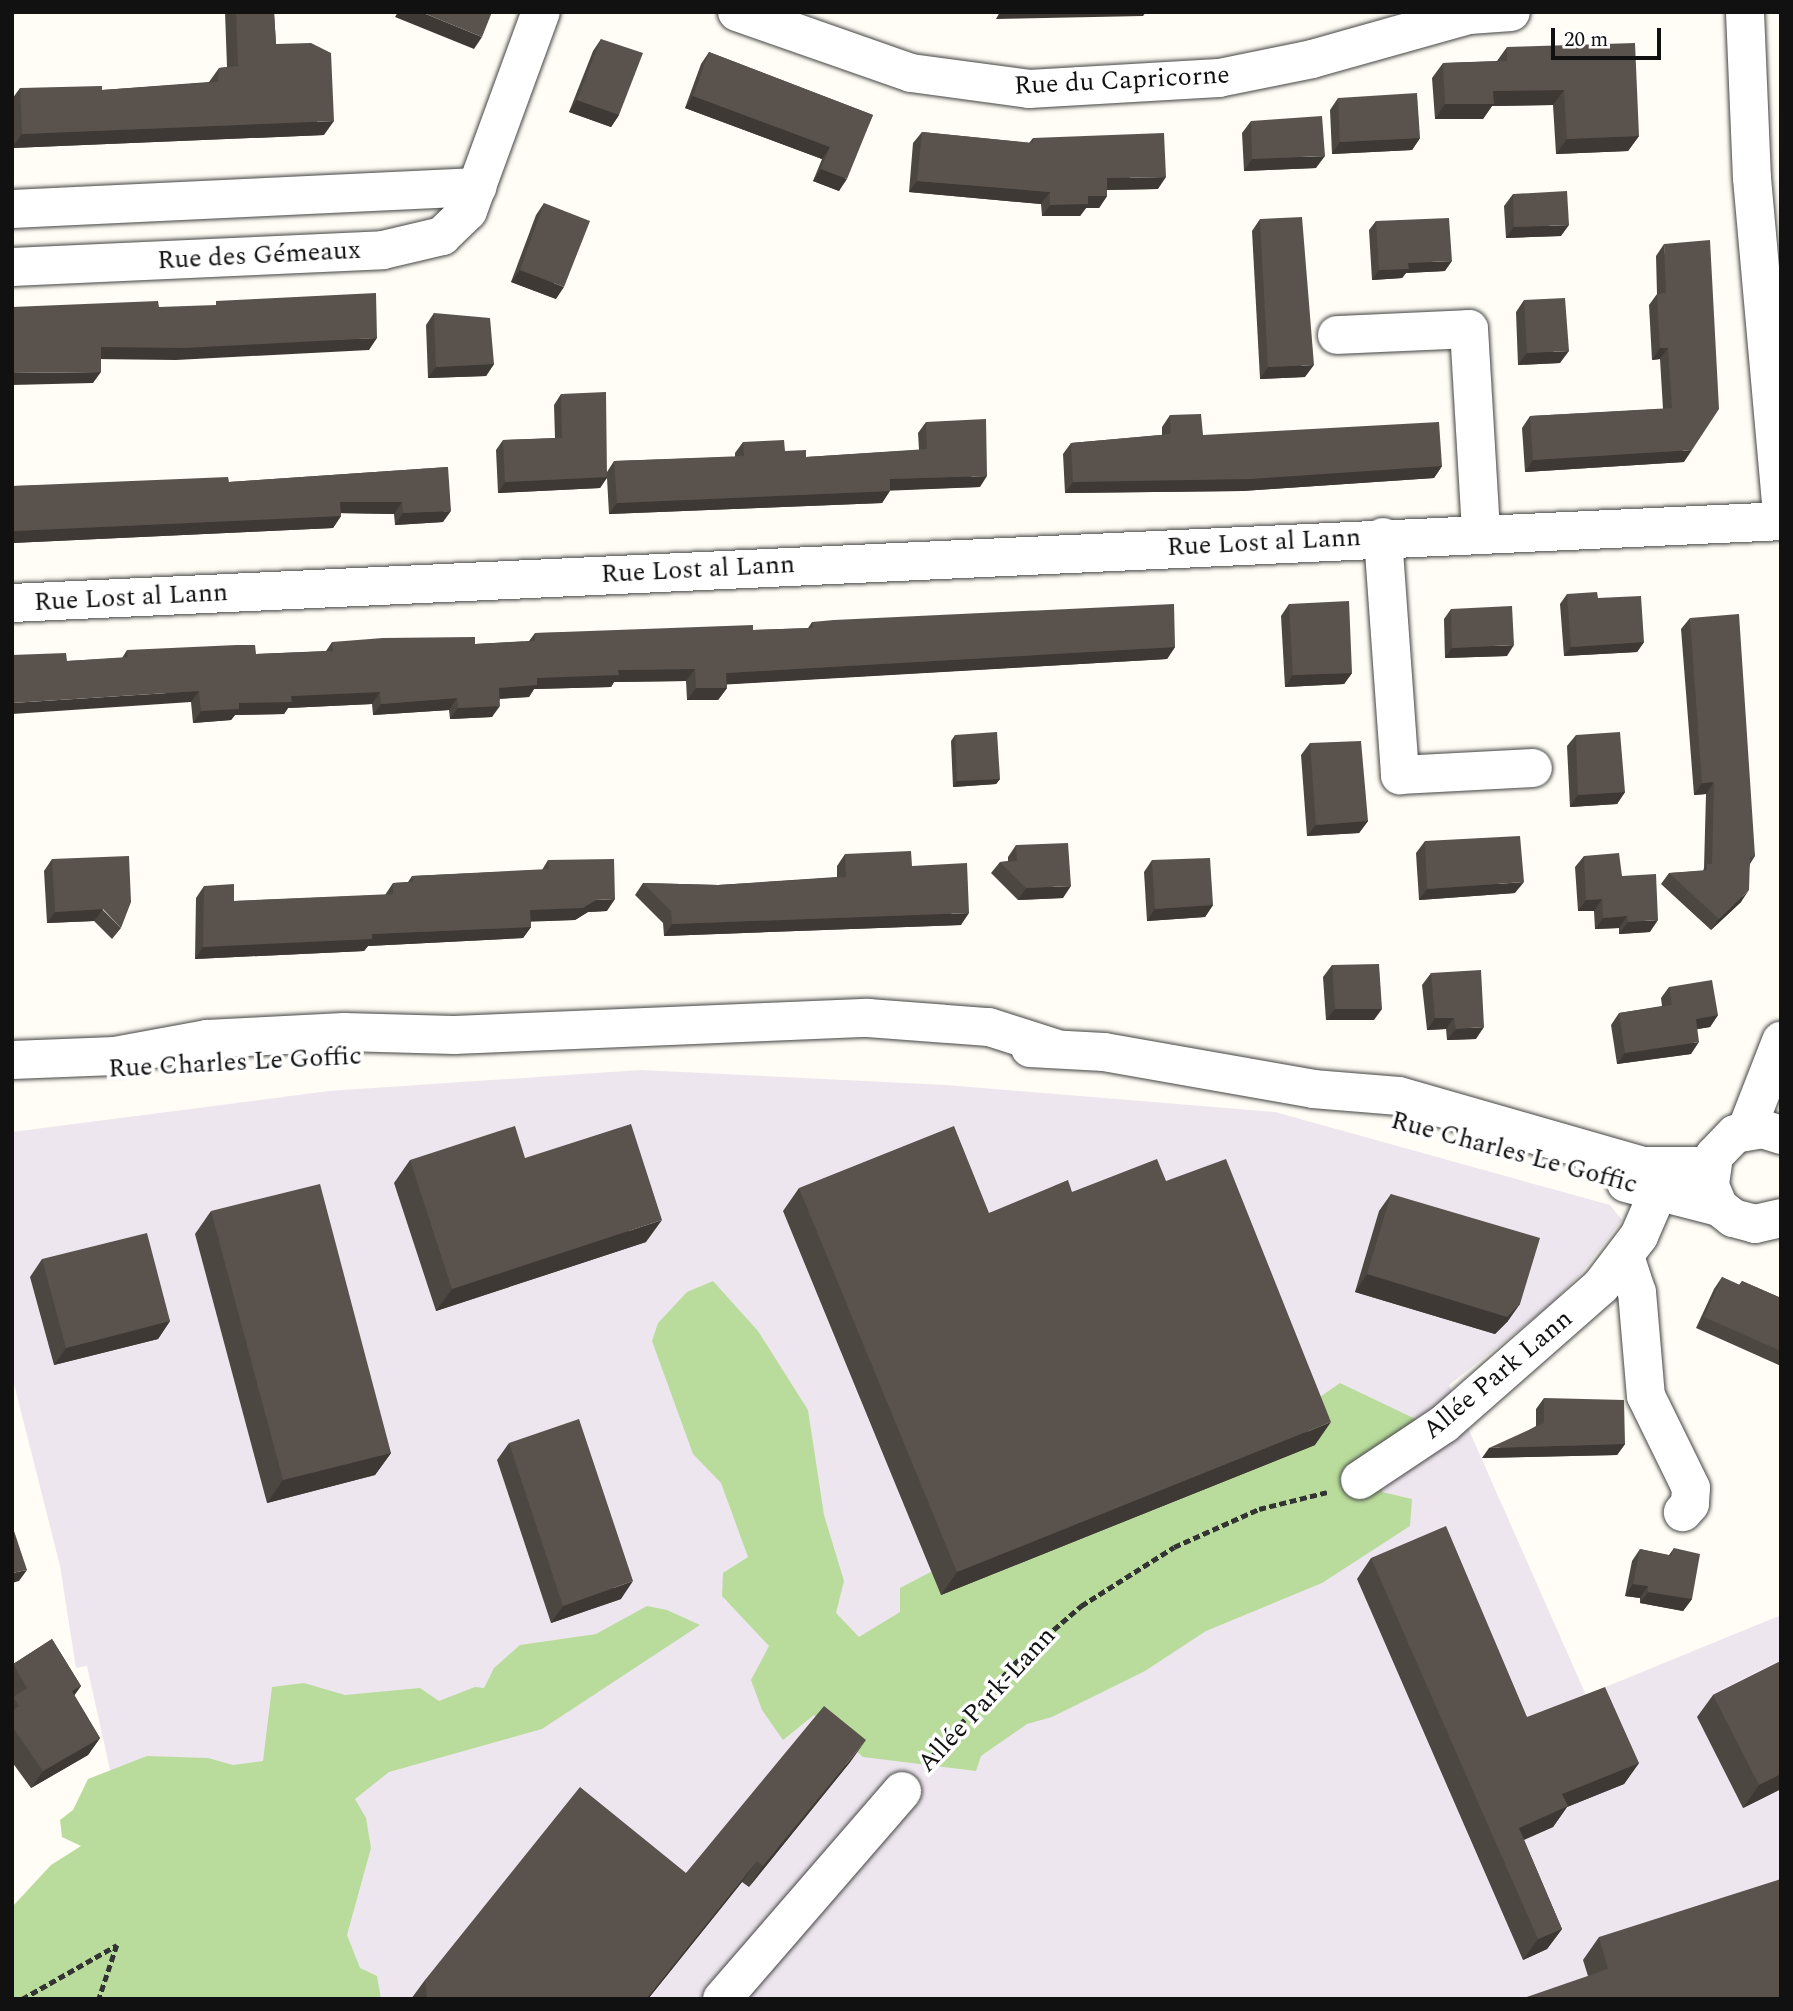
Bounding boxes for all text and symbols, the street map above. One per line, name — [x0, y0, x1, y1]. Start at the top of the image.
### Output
scale bar — [1555, 14, 1665, 58]
text: 20 m — [1564, 24, 1608, 56]
street label: Rue du Capricorne — [1013, 60, 1231, 102]
street label: Rue des Gémeaux — [157, 235, 361, 277]
street label: Rue Lost al Lann — [1166, 522, 1362, 564]
street label: Rue Lost al Lann — [600, 549, 796, 591]
street label: Rue Lost al Lann — [33, 577, 229, 619]
street label: Rue Charles Le Goffic — [108, 1041, 362, 1085]
street label: Rue Charles Le Goffic — [1387, 1105, 1641, 1201]
street label: Allée Park Lann — [1417, 1303, 1579, 1447]
street label: Allée Park-Lann — [912, 1621, 1062, 1779]

